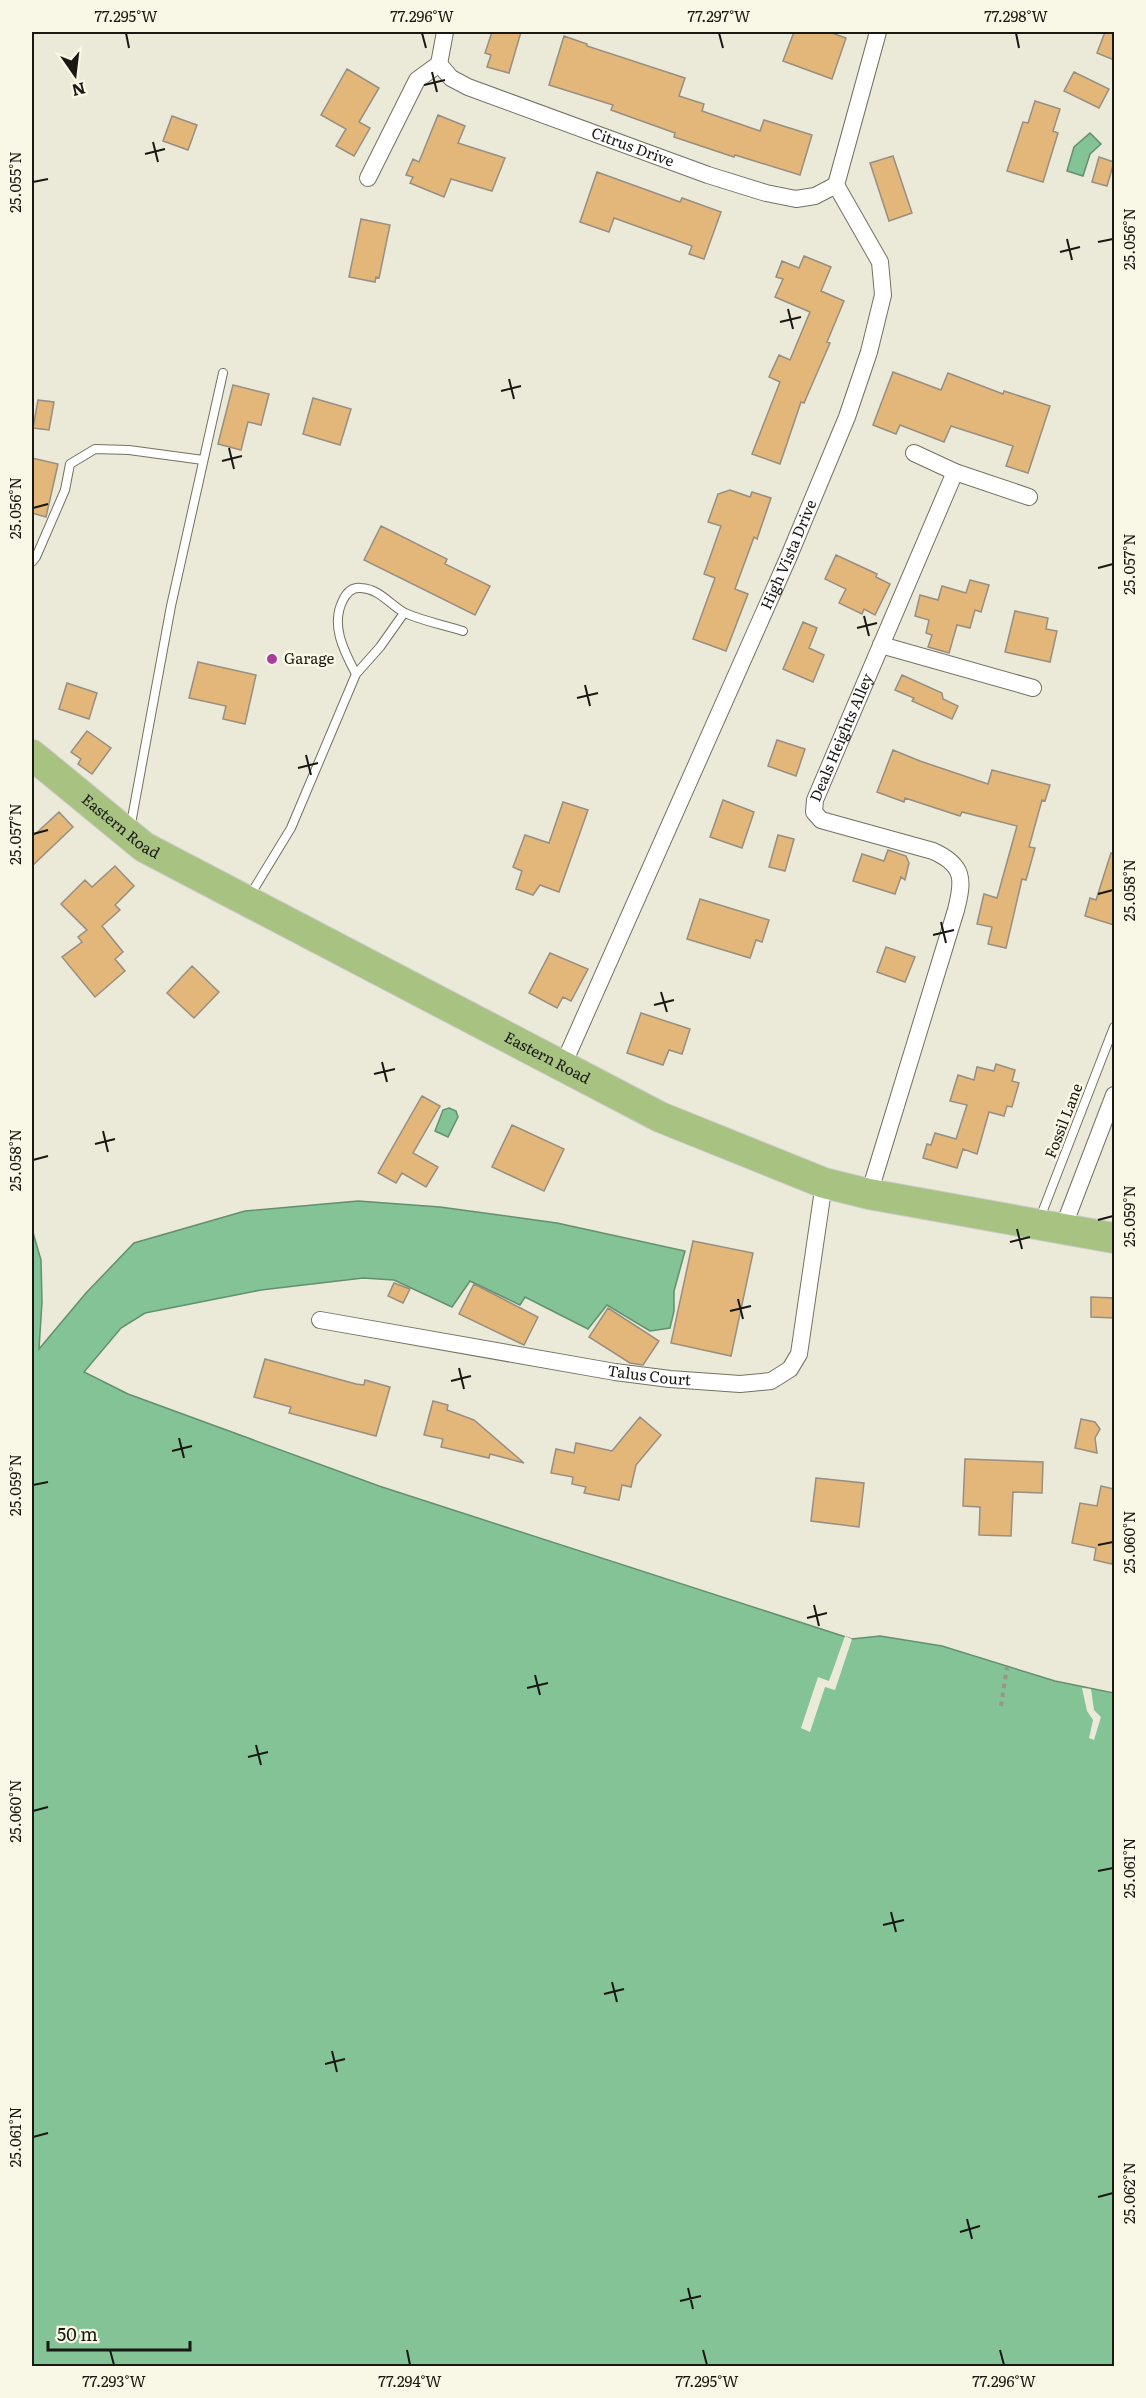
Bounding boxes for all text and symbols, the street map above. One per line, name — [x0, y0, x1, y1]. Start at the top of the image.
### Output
text: 77.295°W — [94, 4, 158, 27]
text: 77.296°W — [390, 4, 454, 27]
text: 77.297°W — [688, 4, 751, 27]
text: 77.298°W — [984, 4, 1048, 27]
north arrow — [45, 45, 105, 105]
text: N — [69, 77, 88, 104]
street label: Citrus Drive — [588, 120, 678, 172]
text: 25.055°N — [3, 151, 26, 213]
text: 25.056°N — [1117, 208, 1140, 270]
text: 25.056°N — [3, 477, 26, 539]
street label: High Vista Drive — [754, 495, 821, 613]
text: 25.057°N — [1117, 533, 1140, 595]
place label: Garage — [284, 646, 334, 669]
marker: Garage — [265, 652, 279, 666]
street label: Deals Heights Alley — [803, 669, 878, 805]
street label: Eastern Road — [77, 787, 164, 863]
text: 25.057°N — [3, 803, 26, 865]
text: 25.058°N — [1117, 859, 1140, 921]
street label: Eastern Road — [501, 1025, 595, 1089]
street label: Fossil Lane — [1038, 1079, 1088, 1161]
text: 25.058°N — [3, 1129, 26, 1191]
text: 25.059°N — [1117, 1185, 1140, 1247]
street label: Talus Court — [606, 1358, 692, 1390]
text: 25.059°N — [3, 1454, 26, 1516]
text: 25.060°N — [1117, 1510, 1140, 1574]
text: 25.060°N — [3, 1779, 26, 1843]
text: 25.061°N — [1117, 1838, 1140, 1898]
text: 25.061°N — [3, 2107, 26, 2167]
text: 25.062°N — [1117, 2162, 1140, 2224]
scale bar — [48, 2314, 190, 2352]
text: 50 m — [57, 2320, 98, 2347]
text: 77.293°W — [82, 2369, 146, 2392]
text: 77.294°W — [378, 2369, 442, 2392]
text: 77.295°W — [675, 2369, 739, 2392]
text: 77.296°W — [972, 2369, 1036, 2392]

